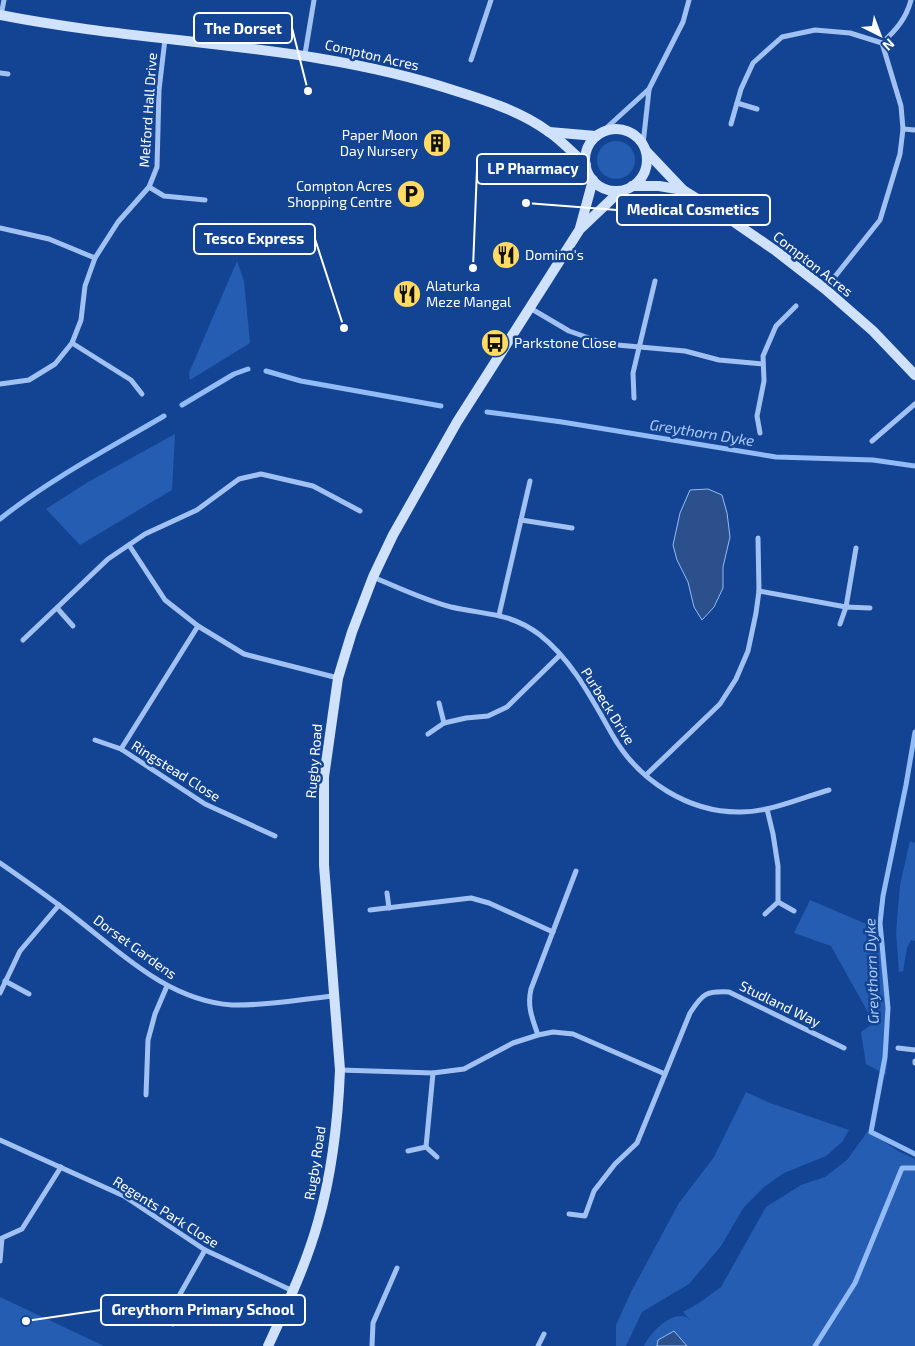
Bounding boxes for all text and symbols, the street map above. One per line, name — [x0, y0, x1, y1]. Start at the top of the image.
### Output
north arrow — [855, 10, 905, 60]
callout: The Dorset — [194, 13, 292, 43]
text: The Dorset — [204, 19, 282, 37]
street label: Compton Acres — [323, 35, 421, 74]
text: N — [880, 35, 898, 55]
street label: Melford Hall Drive — [135, 52, 160, 168]
place label: Paper Moon Day Nursery — [340, 126, 419, 159]
building icon: Paper Moon Day Nursery — [422, 128, 452, 158]
callout: LP Pharmacy — [477, 154, 588, 184]
text: LP Pharmacy — [487, 159, 579, 178]
place label: Compton Acres Shopping Centre — [287, 177, 392, 210]
parking icon: Compton Acres Shopping Centre — [396, 179, 426, 209]
callout: Medical Cosmetics — [617, 195, 770, 225]
text: Medical Cosmetics — [627, 200, 759, 218]
callout: Tesco Express — [194, 224, 315, 254]
street label: Compton Acres — [770, 227, 856, 300]
text: Tesco Express — [204, 229, 304, 247]
restaurant icon: Domino's — [491, 240, 521, 270]
place label: Domino's — [525, 246, 584, 263]
place label: Alaturka Meze Mangal — [426, 277, 512, 310]
restaurant icon: Alaturka Meze Mangal — [392, 279, 422, 309]
bus stop icon: Parkstone Close — [480, 328, 510, 358]
place label: Parkstone Close — [514, 334, 617, 351]
water label: Greythorn Dyke — [648, 415, 756, 450]
street label: Purbeck Drive — [578, 664, 639, 747]
street label: Rugby Road — [302, 723, 325, 799]
street label: Ringstead Close — [129, 736, 224, 805]
street label: Dorset Gardens — [90, 911, 180, 982]
water label: Greythorn Dyke — [860, 918, 883, 1024]
street label: Studland Way — [737, 977, 824, 1031]
street label: Rugby Road — [300, 1125, 329, 1201]
street label: Regents Park Close — [110, 1172, 222, 1251]
callout: Greythorn Primary School — [101, 1295, 305, 1325]
text: Greythorn Primary School — [112, 1300, 295, 1319]

